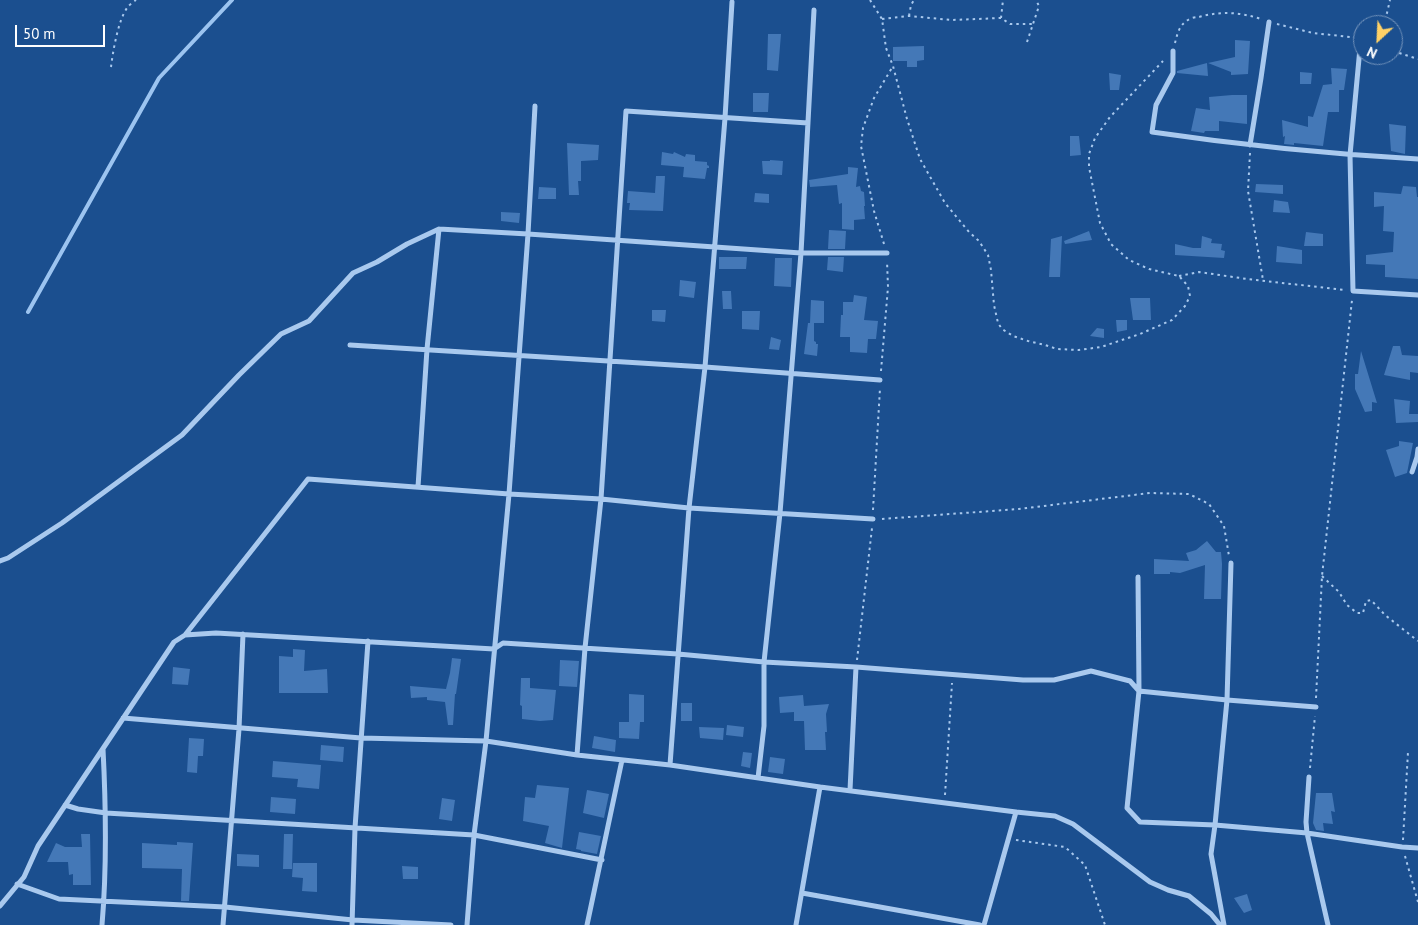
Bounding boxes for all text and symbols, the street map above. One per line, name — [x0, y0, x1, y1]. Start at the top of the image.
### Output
scale bar — [18, 15, 108, 47]
north arrow — [1353, 15, 1403, 65]
text: 50 m — [23, 24, 56, 43]
text: N — [1364, 43, 1380, 63]

